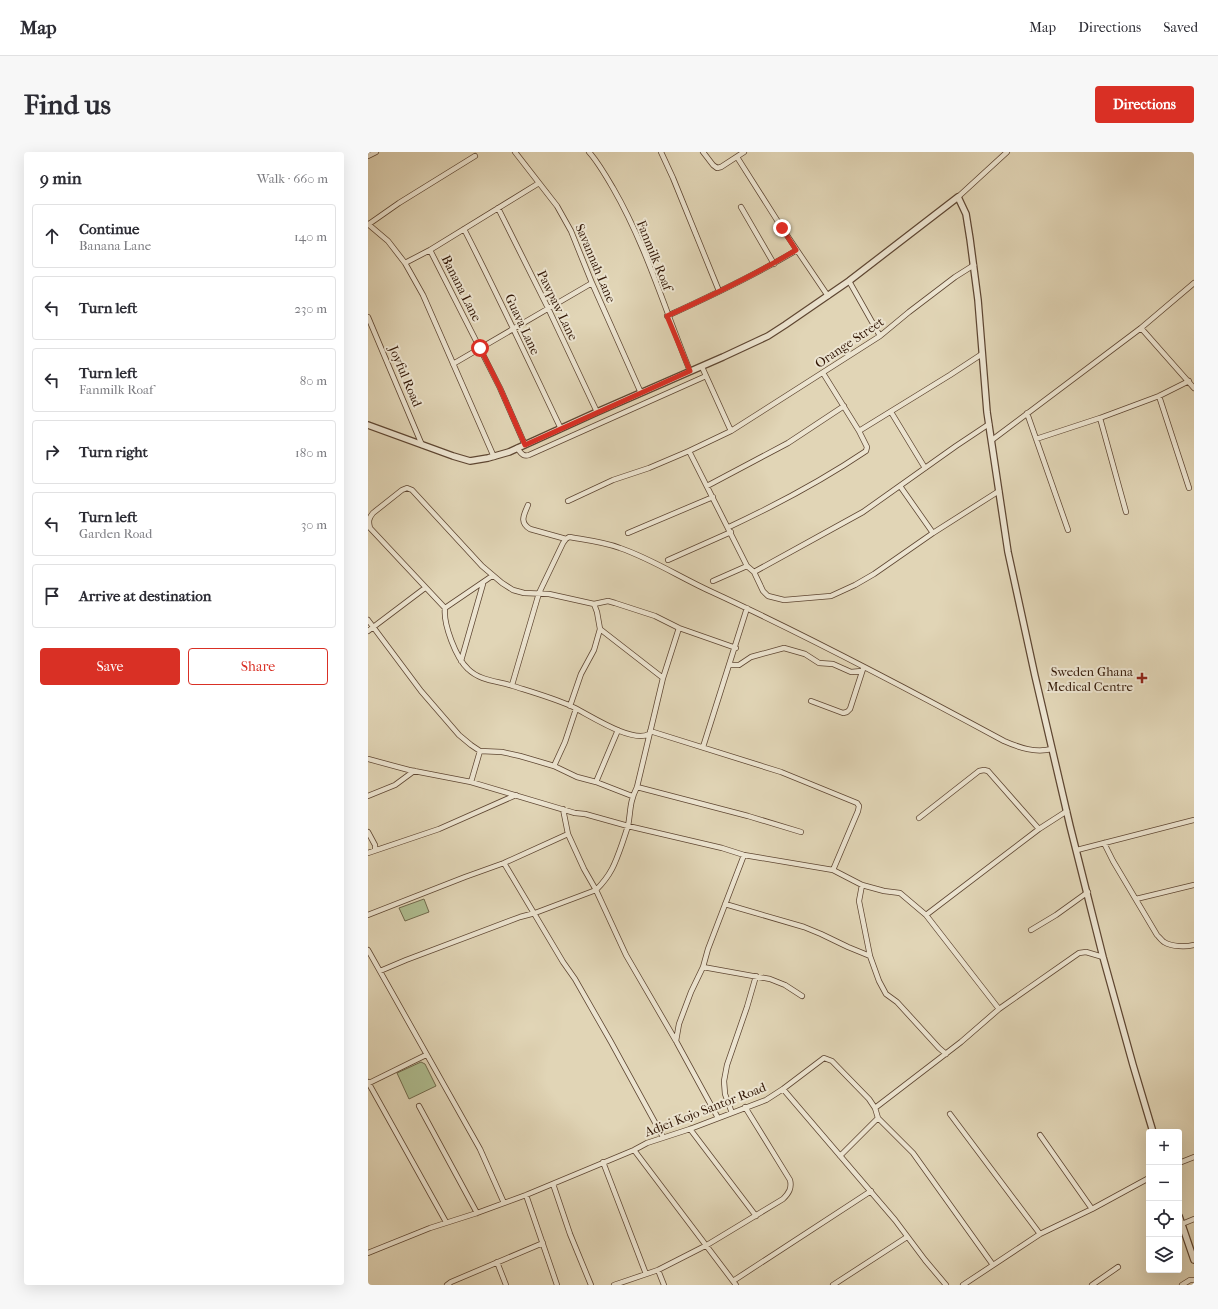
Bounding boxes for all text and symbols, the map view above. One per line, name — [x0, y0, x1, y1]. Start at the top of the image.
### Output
text: Map — [20, 17, 56, 39]
text: Map — [1029, 19, 1056, 36]
text: Directions — [1078, 19, 1141, 36]
text: Saved — [1163, 19, 1198, 36]
button: Directions — [1095, 86, 1194, 123]
text: Find us — [24, 88, 111, 121]
text: 9 min — [40, 168, 82, 188]
text: Walk · 660 m — [257, 171, 328, 186]
street label: Fanmilk Roaf — [634, 218, 676, 295]
route end — [773, 219, 791, 237]
text: Continue — [79, 220, 139, 238]
street label: Savannah Lane — [572, 222, 619, 305]
icon: ahead — [41, 225, 63, 247]
text: 140 m — [294, 229, 327, 244]
text: Banana Lane — [79, 238, 151, 253]
street label: Banana Lane — [438, 253, 485, 324]
street label: Pawpaw Lane — [534, 268, 581, 343]
street label: Guava Lane — [502, 291, 543, 357]
icon: left — [41, 297, 63, 319]
text: Turn left — [79, 299, 137, 317]
text: 230 m — [294, 301, 327, 316]
street label: Orange Street — [812, 314, 887, 371]
route start — [471, 339, 489, 357]
street label: Joyful Road — [386, 343, 425, 410]
text: Turn left — [79, 364, 137, 382]
icon: left — [41, 369, 63, 391]
text: 80 m — [300, 373, 327, 388]
text: Fanmilk Roaf — [79, 382, 153, 397]
icon: right — [41, 441, 63, 463]
text: Turn right — [79, 443, 148, 461]
text: 180 m — [295, 445, 327, 460]
text: Turn left — [79, 508, 137, 526]
icon: left — [41, 513, 63, 535]
text: 30 m — [301, 517, 327, 532]
text: Garden Road — [79, 526, 152, 541]
icon: arrive — [41, 585, 63, 607]
text: Arrive at destination — [79, 587, 211, 605]
button: Save — [40, 648, 180, 685]
button: Share — [188, 648, 328, 685]
place label: Sweden Ghana Medical Centre — [1047, 664, 1134, 694]
marker: Sweden Ghana Medical Centre — [1136, 672, 1148, 684]
street label: Adjei Kojo Santor Road — [641, 1079, 769, 1140]
map controls — [1146, 1129, 1182, 1273]
button: + — [1146, 1129, 1182, 1165]
button: − — [1146, 1165, 1182, 1201]
button: locate — [1146, 1201, 1182, 1237]
button: layers — [1146, 1237, 1182, 1273]

